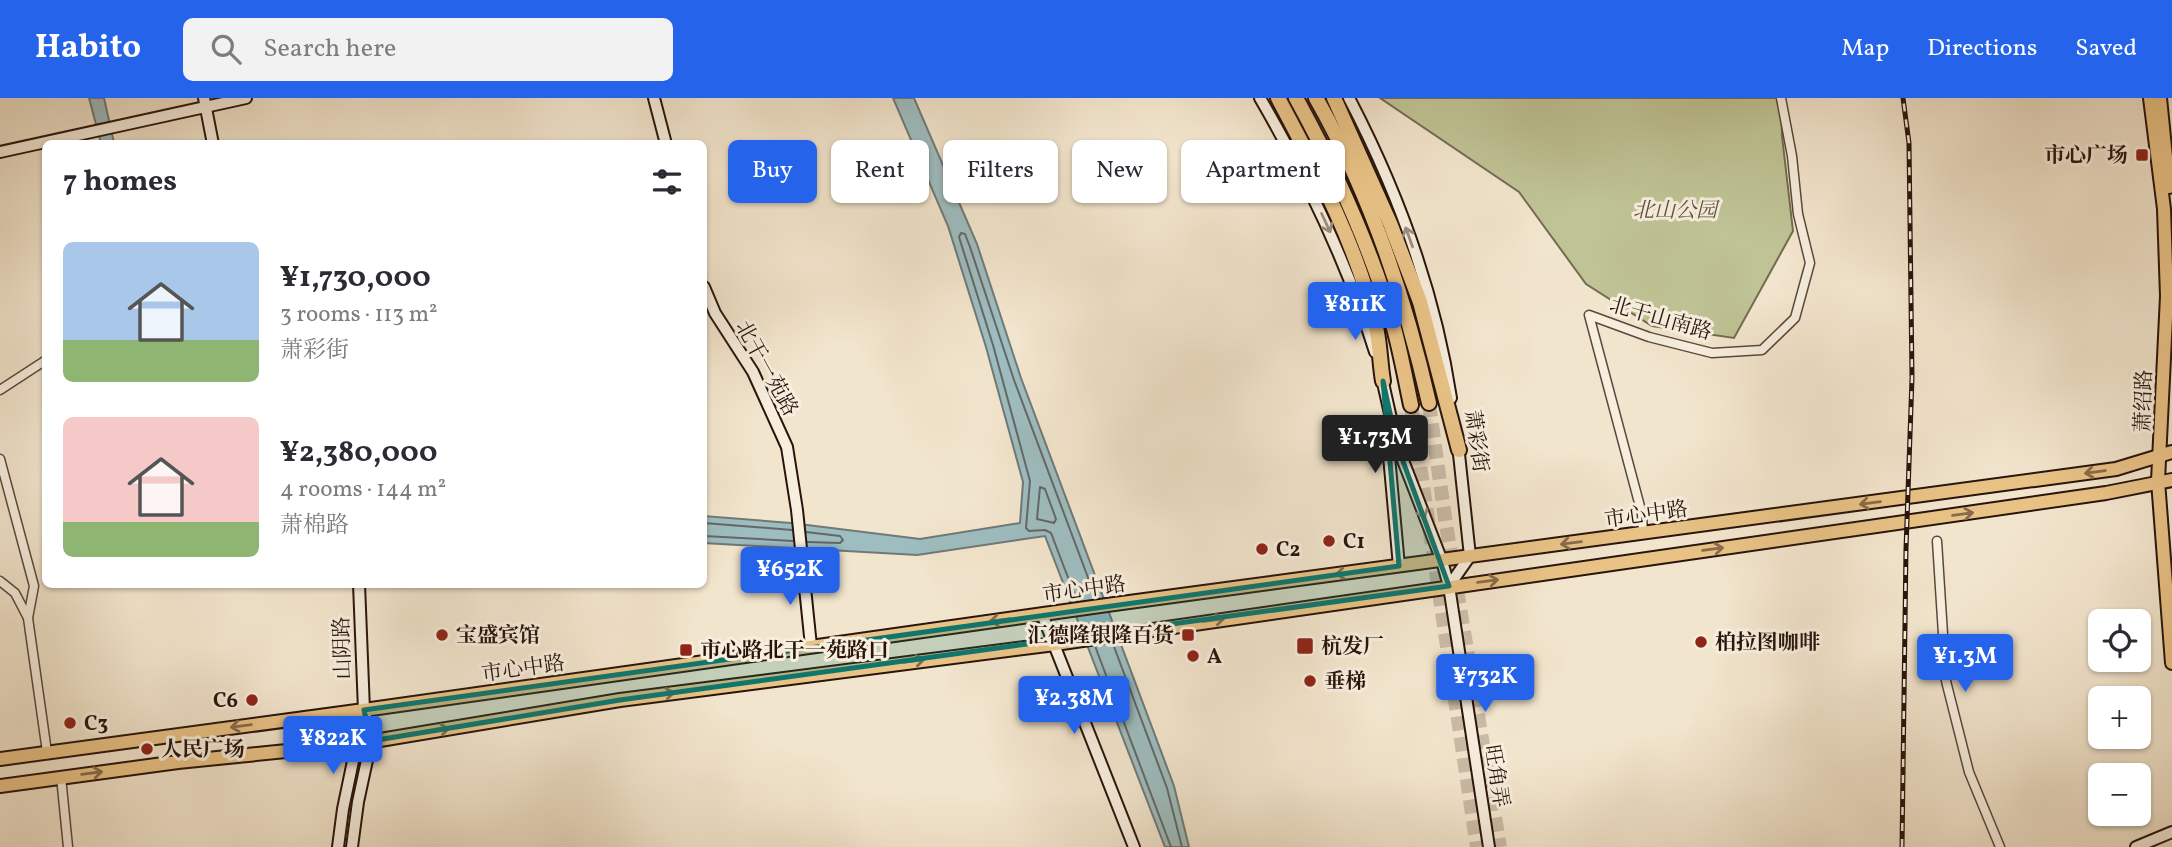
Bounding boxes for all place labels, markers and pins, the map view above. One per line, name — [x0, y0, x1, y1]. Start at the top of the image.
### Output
place label: 市心广场 — [2044, 142, 2128, 171]
marker: 市心广场 — [2134, 147, 2150, 163]
pin: ¥811K — [1306, 282, 1404, 342]
pin: ¥1.73M — [1318, 416, 1432, 475]
place label: C1 — [1343, 528, 1365, 557]
marker: C1 — [1321, 533, 1337, 549]
place label: C2 — [1276, 536, 1300, 565]
marker: C2 — [1254, 541, 1270, 557]
pin: ¥652K — [741, 547, 839, 607]
place label: 宝盛宾馆 — [456, 622, 540, 651]
place label: 汇德隆银隆百货 — [1027, 622, 1174, 651]
marker: 宝盛宾馆 — [434, 627, 450, 643]
marker: 汇德隆银隆百货 — [1180, 627, 1196, 643]
place label: 柏拉图咖啡 — [1715, 629, 1820, 658]
place label: 杭发厂 — [1321, 633, 1384, 662]
marker: 柏拉图咖啡 — [1693, 634, 1709, 650]
pin: ¥1.3M — [1916, 634, 2014, 694]
marker: 杭发厂 — [1295, 636, 1315, 656]
place label: 市心路北干一苑路口 — [700, 637, 889, 666]
marker: 市心路北干一苑路口 — [678, 642, 694, 658]
place label: A — [1207, 643, 1222, 672]
marker: A — [1185, 648, 1201, 664]
pin: ¥732K — [1436, 654, 1534, 714]
place label: 垂梯 — [1324, 668, 1366, 697]
marker: 垂梯 — [1302, 673, 1318, 689]
pin: ¥2.38M — [1017, 676, 1131, 736]
place label: C6 — [213, 687, 238, 716]
marker: C6 — [244, 692, 260, 708]
place label: C3 — [84, 710, 108, 739]
marker: C3 — [62, 715, 78, 731]
pin: ¥822K — [284, 716, 382, 776]
place label: 人民广场 — [161, 736, 245, 765]
marker: 人民广场 — [139, 741, 155, 757]

